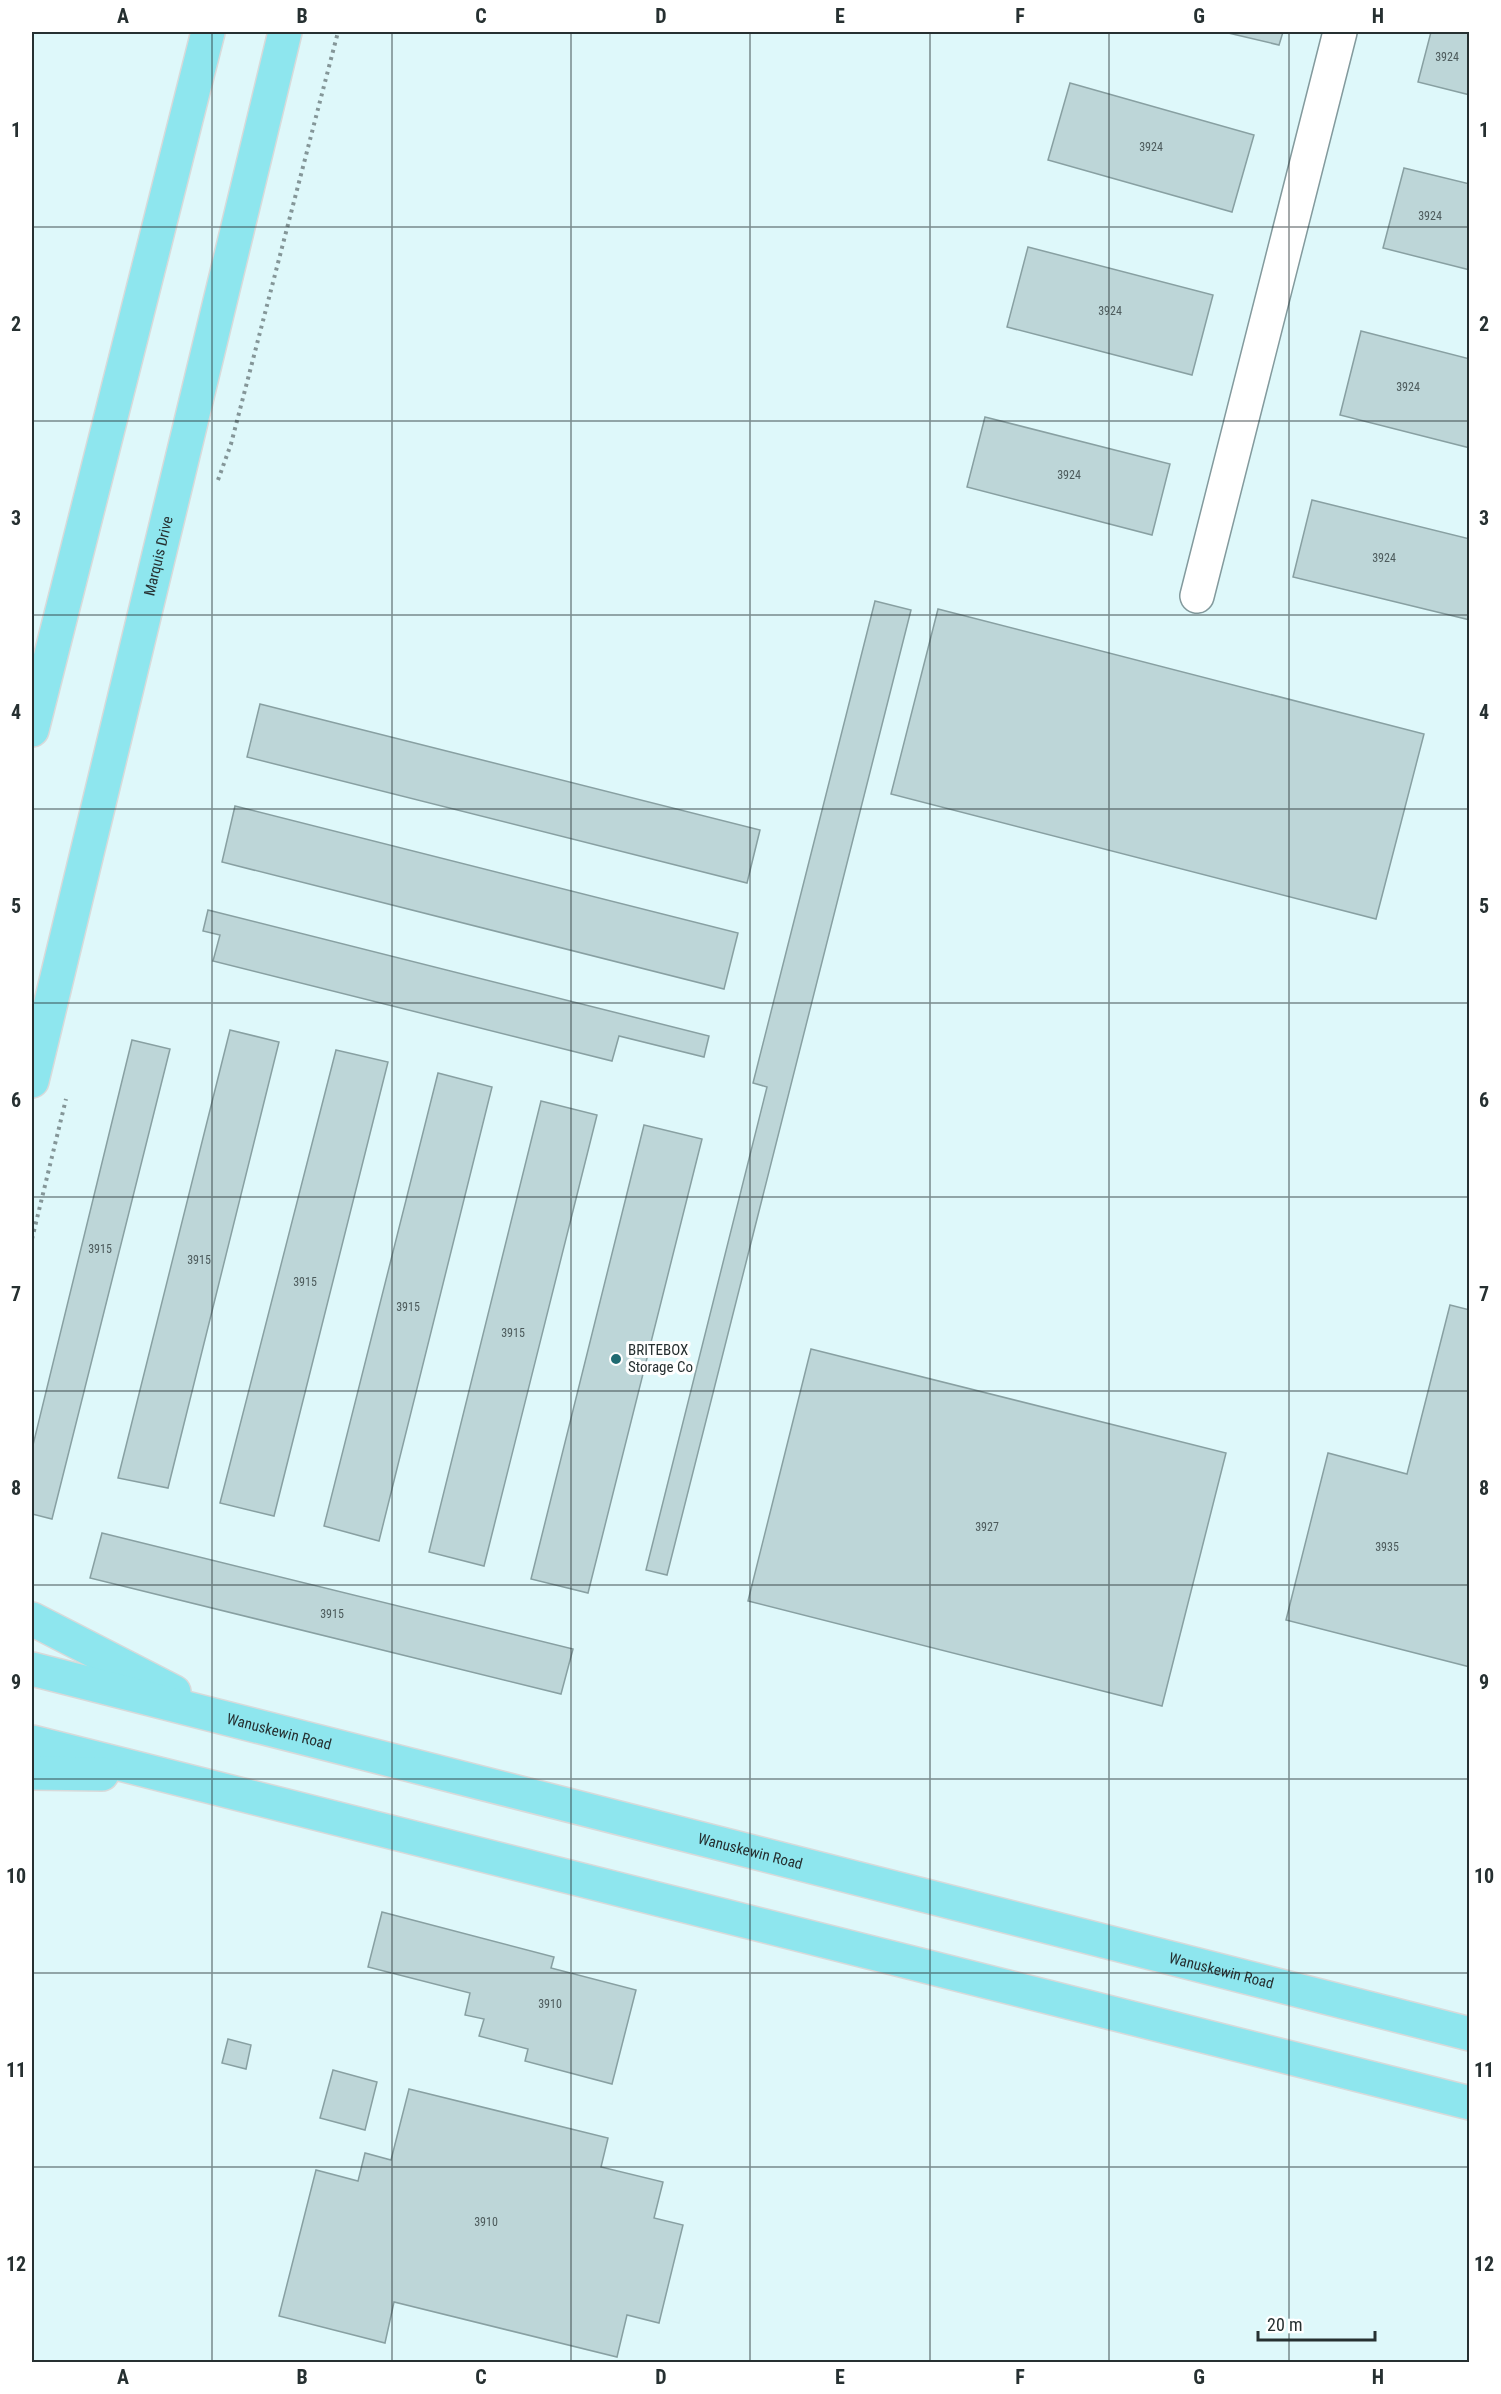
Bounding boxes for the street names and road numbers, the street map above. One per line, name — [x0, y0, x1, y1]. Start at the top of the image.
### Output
street label: Marquis Drive — [140, 514, 177, 598]
street label: Wanuskewin Road — [225, 1710, 333, 1754]
street label: Wanuskewin Road — [696, 1829, 805, 1873]
street label: Wanuskewin Road — [1167, 1949, 1276, 1993]

